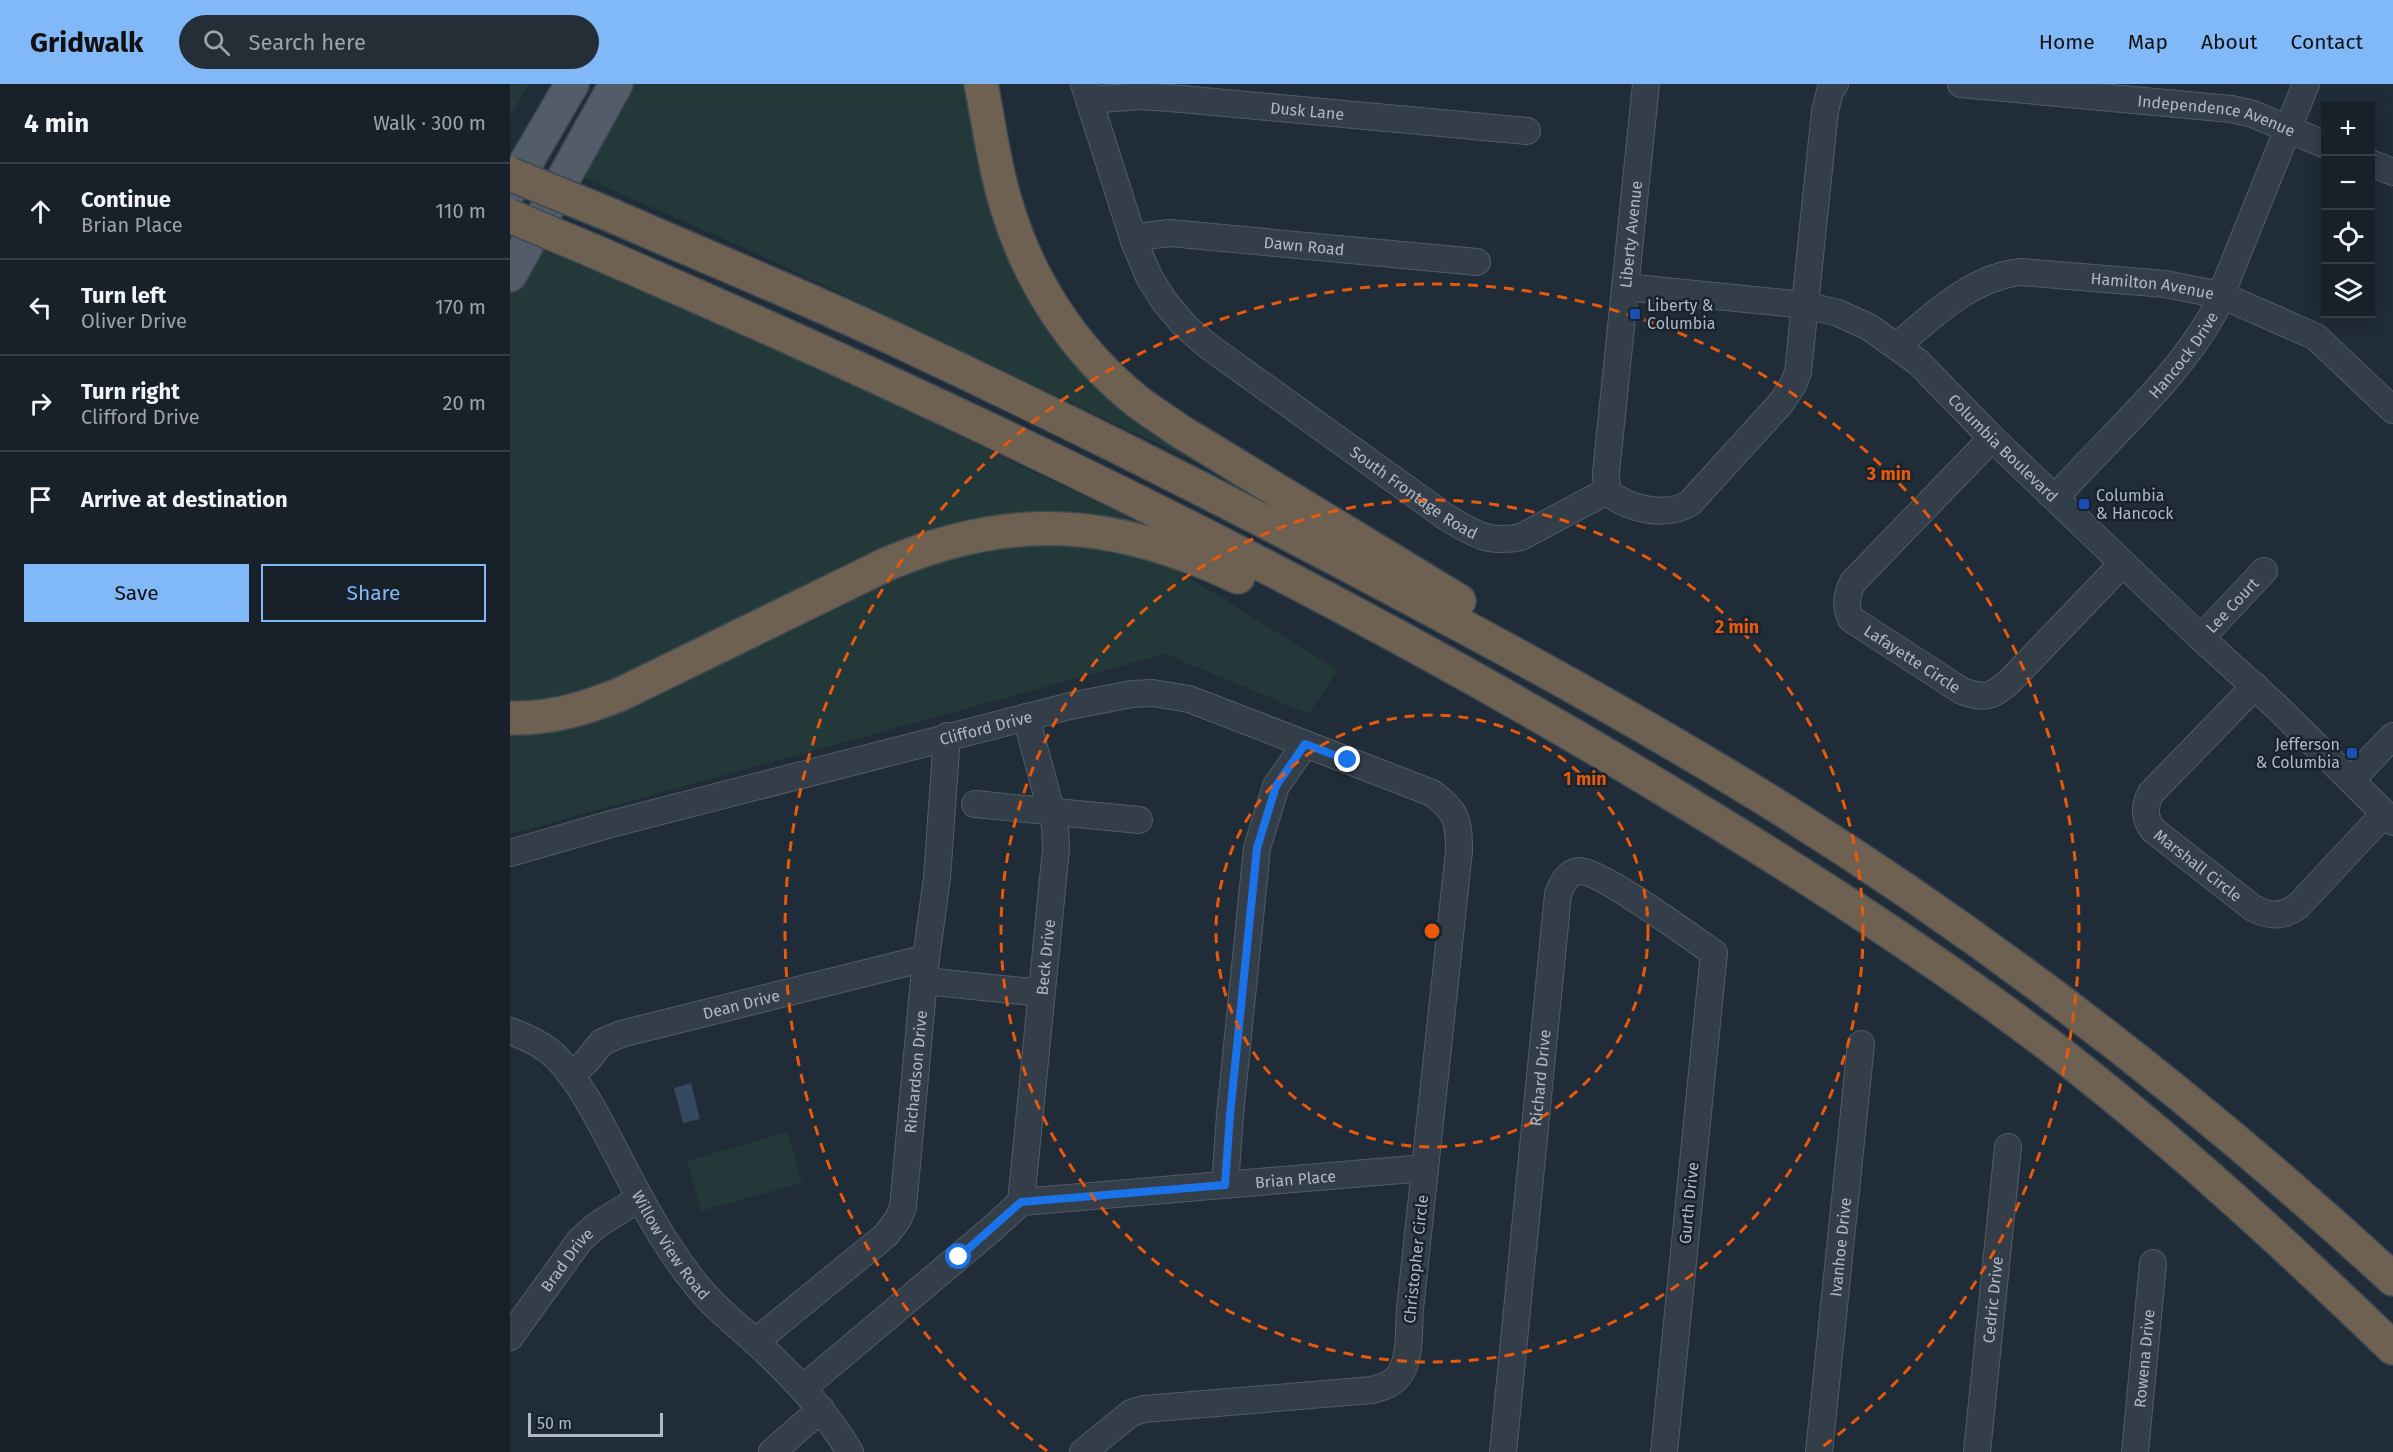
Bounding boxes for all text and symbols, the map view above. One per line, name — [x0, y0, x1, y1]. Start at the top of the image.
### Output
search box — [179, 15, 599, 69]
text: Gridwalk — [30, 26, 143, 59]
icon: search — [200, 26, 233, 59]
text: Search here — [248, 29, 366, 56]
text: Home — [2039, 29, 2095, 55]
text: Map — [2128, 29, 2168, 55]
text: About — [2201, 29, 2258, 55]
text: Contact — [2291, 29, 2363, 55]
street label: Independence Avenue — [2137, 91, 2298, 140]
street label: Dusk Lane — [1269, 98, 1345, 123]
map controls — [2321, 102, 2375, 318]
button: + — [2321, 102, 2375, 156]
text: 4 min — [24, 108, 89, 139]
text: Walk · 300 m — [373, 111, 486, 135]
button: − — [2321, 156, 2375, 210]
street label: Liberty Avenue — [1616, 180, 1646, 289]
text: Continue — [81, 186, 171, 213]
icon: ahead — [24, 195, 57, 228]
text: 110 m — [435, 199, 486, 223]
button: locate — [2321, 210, 2375, 264]
text: Brian Place — [81, 213, 183, 237]
street label: Dawn Road — [1263, 232, 1345, 259]
button: layers — [2321, 264, 2375, 318]
street label: Hamilton Avenue — [2090, 268, 2216, 303]
text: Turn left — [81, 282, 166, 309]
icon: left — [24, 291, 57, 324]
text: 170 m — [435, 295, 486, 319]
place label: Liberty & Columbia — [1647, 296, 1715, 333]
marker: Liberty & Columbia — [1628, 307, 1642, 321]
street label: Hancock Drive — [2145, 308, 2222, 402]
text: Oliver Drive — [81, 309, 187, 333]
text: Turn right — [81, 378, 180, 405]
icon: right — [24, 387, 57, 420]
street label: Columbia Boulevard — [1945, 390, 2062, 506]
text: 20 m — [443, 391, 486, 415]
text: Clifford Drive — [81, 405, 200, 429]
street label: South Frontage Road — [1347, 442, 1481, 543]
text: 3 min — [1866, 463, 1911, 485]
icon: arrive — [24, 483, 57, 516]
text: Arrive at destination — [81, 486, 288, 513]
place label: Columbia & Hancock — [2096, 486, 2174, 523]
marker: Columbia & Hancock — [2077, 497, 2091, 511]
button: Save — [24, 564, 249, 622]
button: Share — [261, 564, 486, 622]
street label: Lee Court — [2201, 574, 2262, 637]
text: 2 min — [1715, 616, 1759, 638]
street label: Lafayette Circle — [1861, 621, 1964, 697]
street label: Clifford Drive — [937, 707, 1034, 749]
place label: Jefferson & Columbia — [2256, 735, 2340, 772]
route end — [1334, 746, 1360, 772]
marker: Jefferson & Columbia — [2345, 746, 2359, 760]
text: 1 min — [1563, 768, 1607, 790]
street label: Marshall Circle — [2150, 825, 2246, 905]
street label: Beck Drive — [1032, 918, 1058, 996]
centre of rings — [1422, 921, 1442, 941]
street label: Dean Drive — [701, 985, 782, 1023]
street label: Richardson Drive — [900, 1009, 931, 1134]
street label: Richard Drive — [1526, 1029, 1554, 1127]
street label: Gurth Drive — [1675, 1161, 1703, 1245]
street label: Brian Place — [1254, 1166, 1337, 1192]
street label: Willow View Road — [628, 1187, 714, 1303]
street label: Christopher Circle — [1400, 1194, 1432, 1324]
street label: Ivanhoe Drive — [1826, 1196, 1855, 1298]
street label: Brad Drive — [536, 1224, 597, 1295]
route start — [945, 1243, 971, 1269]
street label: Cedric Drive — [1979, 1255, 2006, 1344]
street label: Rowena Drive — [2130, 1308, 2158, 1409]
scale bar — [528, 1410, 663, 1438]
text: 50 m — [537, 1414, 572, 1433]

